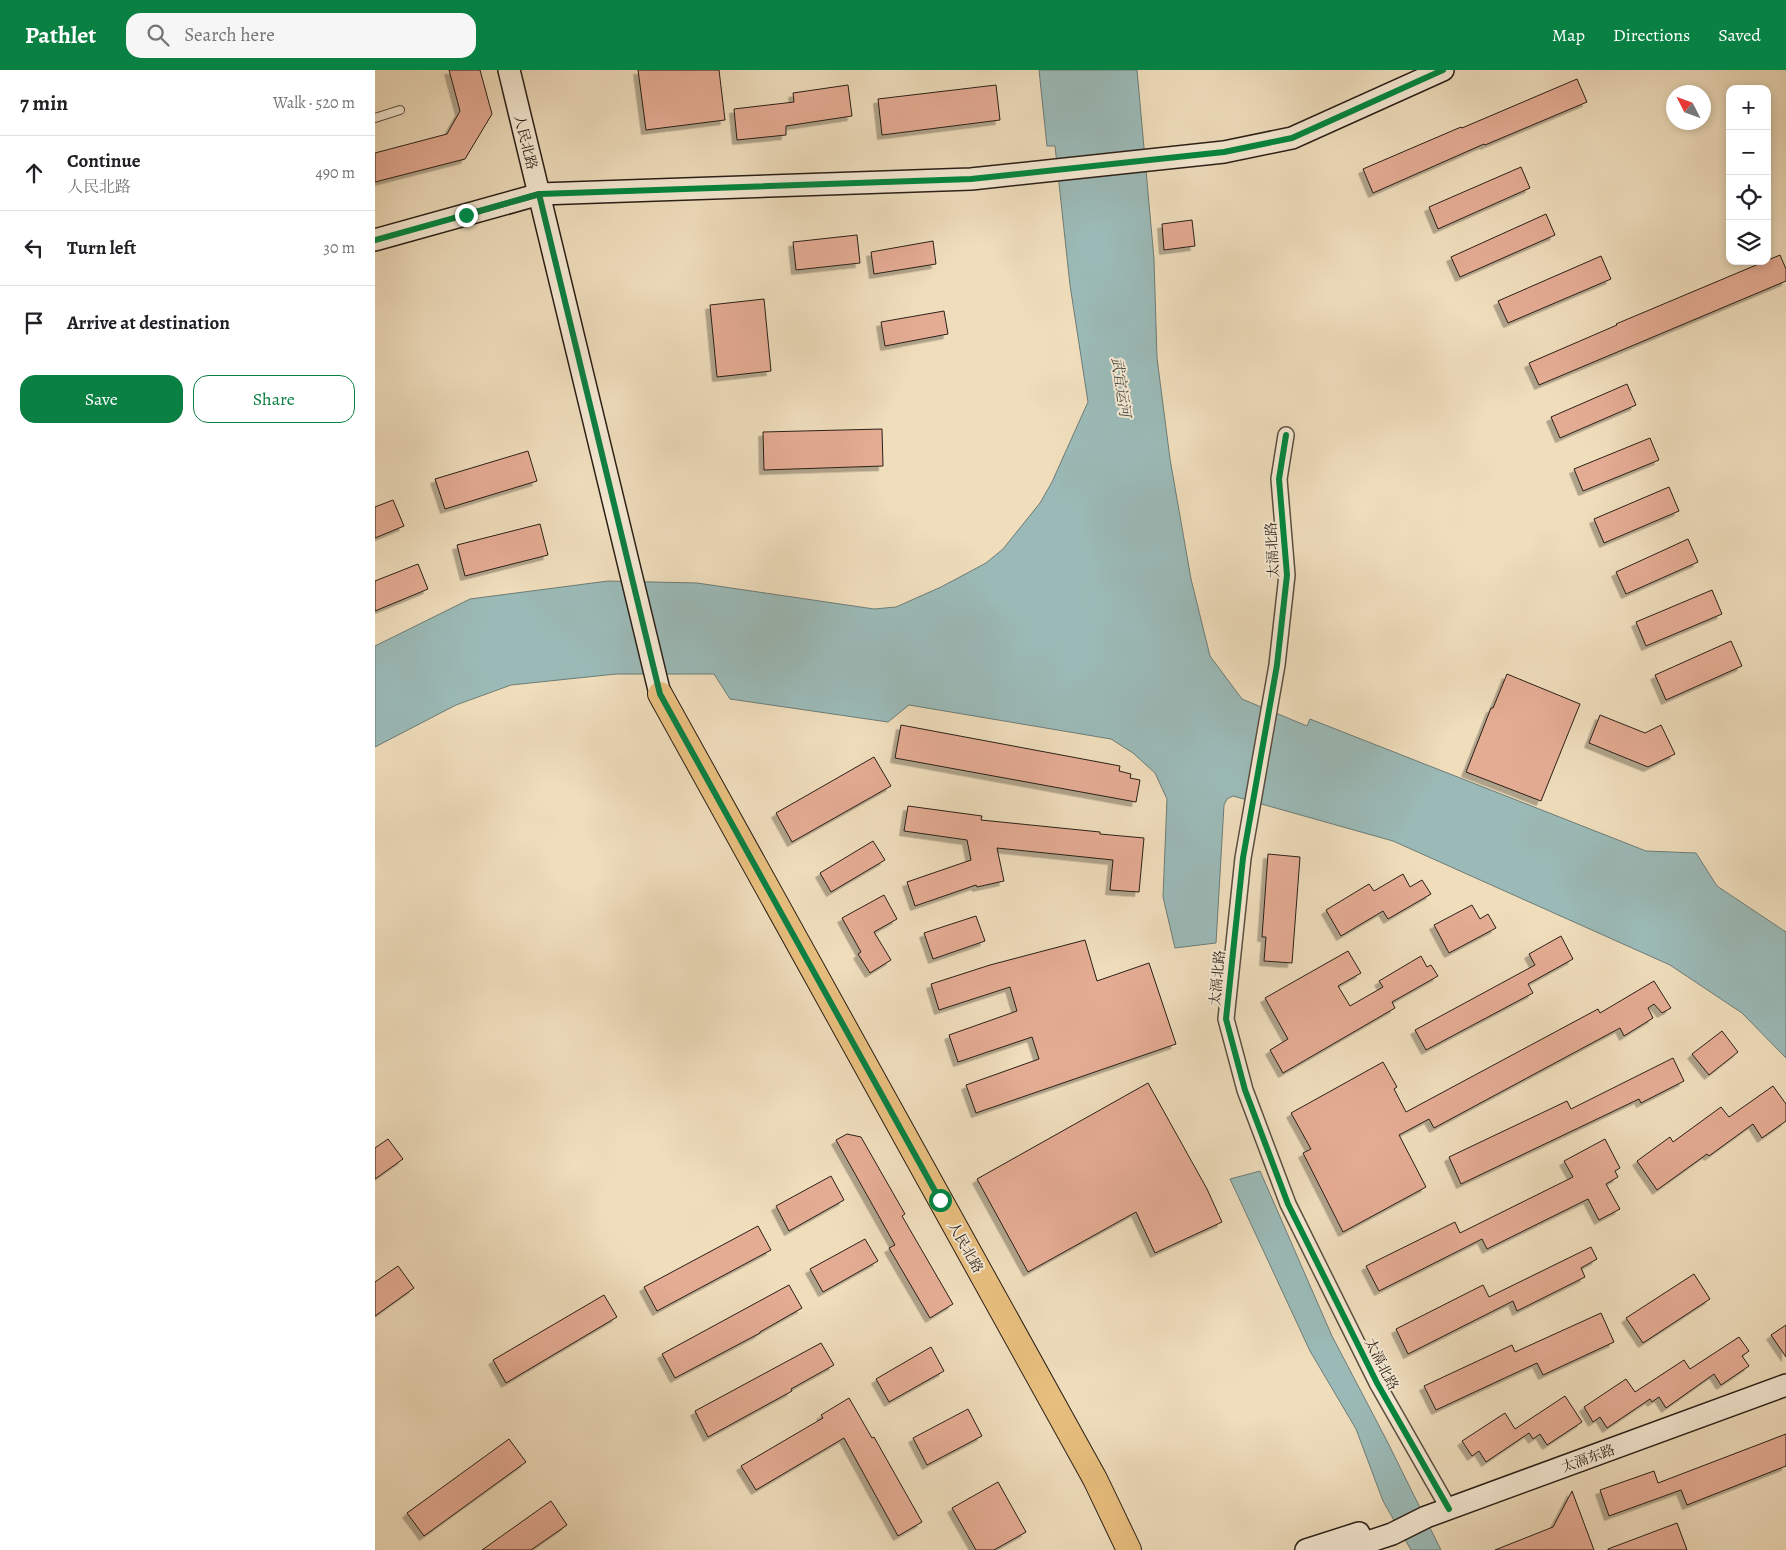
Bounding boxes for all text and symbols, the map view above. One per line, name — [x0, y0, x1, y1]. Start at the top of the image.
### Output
search box — [126, 13, 476, 58]
text: Pathlet — [25, 19, 96, 51]
icon: search — [144, 21, 172, 49]
text: Search here — [184, 22, 275, 48]
text: Map — [1552, 23, 1585, 47]
text: Directions — [1613, 23, 1690, 47]
text: Saved — [1718, 23, 1761, 47]
north arrow — [1666, 85, 1711, 130]
map controls — [1726, 85, 1771, 265]
button: + — [1726, 85, 1771, 130]
text: 7 min — [20, 89, 68, 117]
text: Walk · 520 m — [273, 92, 355, 114]
street label: 人民北路 — [510, 113, 542, 172]
button: − — [1726, 130, 1771, 175]
text: Continue — [67, 148, 141, 174]
icon: ahead — [20, 159, 48, 187]
text: 490 m — [315, 162, 355, 184]
button: locate — [1726, 175, 1771, 220]
text: 人民北路 — [67, 176, 131, 198]
route end — [455, 204, 478, 227]
button: layers — [1726, 220, 1771, 265]
icon: left — [20, 234, 48, 262]
text: Turn left — [67, 235, 136, 261]
text: 30 m — [323, 237, 355, 259]
icon: arrive — [20, 309, 48, 337]
text: Arrive at destination — [67, 310, 230, 336]
water label: 武宜运河 — [1107, 356, 1135, 421]
button: Save — [20, 375, 183, 423]
button: Share — [193, 375, 355, 423]
street label: 太滆北路 — [1262, 522, 1283, 578]
street label: 太滆北路 — [1206, 949, 1229, 1007]
route start — [929, 1189, 952, 1212]
street label: 人民北路 — [944, 1218, 987, 1276]
street label: 太滆北路 — [1360, 1335, 1403, 1393]
street label: 太滆东路 — [1559, 1440, 1618, 1477]

